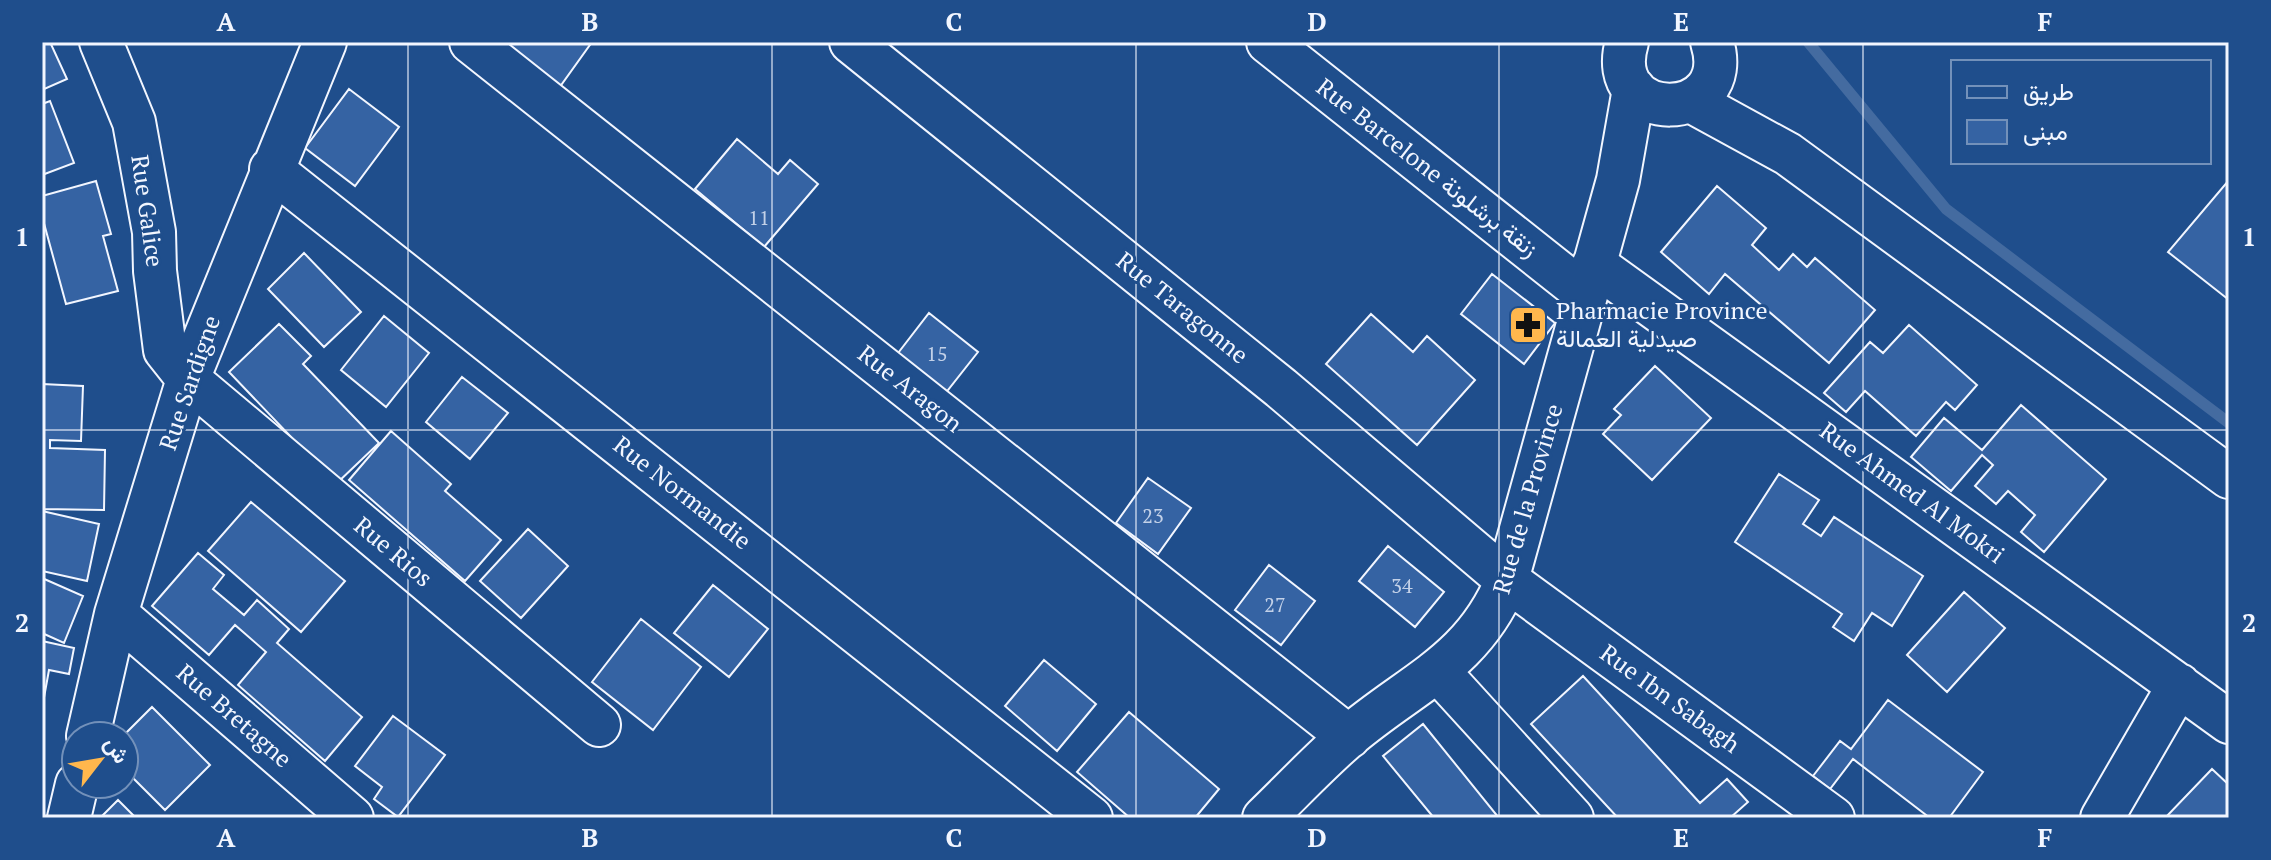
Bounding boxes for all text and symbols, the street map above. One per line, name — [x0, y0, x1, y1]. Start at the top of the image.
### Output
text: A — [217, 4, 236, 38]
text: B — [582, 4, 598, 38]
text: C — [946, 4, 962, 38]
text: D — [1307, 4, 1327, 38]
text: E — [1673, 4, 1689, 38]
text: F — [2038, 4, 2053, 38]
legend — [1951, 60, 2211, 164]
street label: Rue Barcelone زنقة برشلونة — [1310, 71, 1545, 264]
text: طريق — [2023, 75, 2074, 107]
text: مبنى — [2023, 115, 2068, 147]
street label: Rue Galice — [124, 153, 172, 269]
house number: 11 — [748, 204, 770, 231]
text: 1 — [15, 219, 29, 253]
text: 1 — [2242, 219, 2256, 253]
street label: Rue Taragonne — [1110, 244, 1255, 370]
place label: Pharmacie Province صيدلية العمالة — [1556, 294, 1768, 354]
pharmacy icon: Pharmacie Province صيدلية العمالة — [1507, 304, 1549, 346]
street label: Rue Sardigne — [151, 311, 227, 454]
street label: Rue Aragon — [852, 337, 969, 439]
house number: 15 — [926, 340, 948, 367]
street label: Rue de la Province — [1485, 400, 1569, 597]
street label: Rue Ahmed Al Mokri — [1814, 414, 2011, 570]
street label: Rue Normandie — [607, 428, 758, 556]
house number: 23 — [1142, 502, 1164, 529]
street label: Rue Rios — [348, 509, 440, 593]
house number: 34 — [1391, 572, 1413, 599]
house number: 27 — [1264, 591, 1286, 618]
text: 2 — [15, 605, 29, 639]
text: 2 — [2242, 605, 2256, 639]
street label: Rue Ibn Sabagh — [1594, 637, 1747, 760]
street label: Rue Bretagne — [170, 656, 299, 774]
north arrow — [60, 720, 140, 800]
text: ش — [98, 731, 137, 768]
text: A — [217, 820, 236, 854]
text: B — [582, 820, 598, 854]
text: C — [946, 820, 962, 854]
text: D — [1307, 820, 1327, 854]
text: E — [1673, 820, 1689, 854]
text: F — [2038, 820, 2053, 854]

